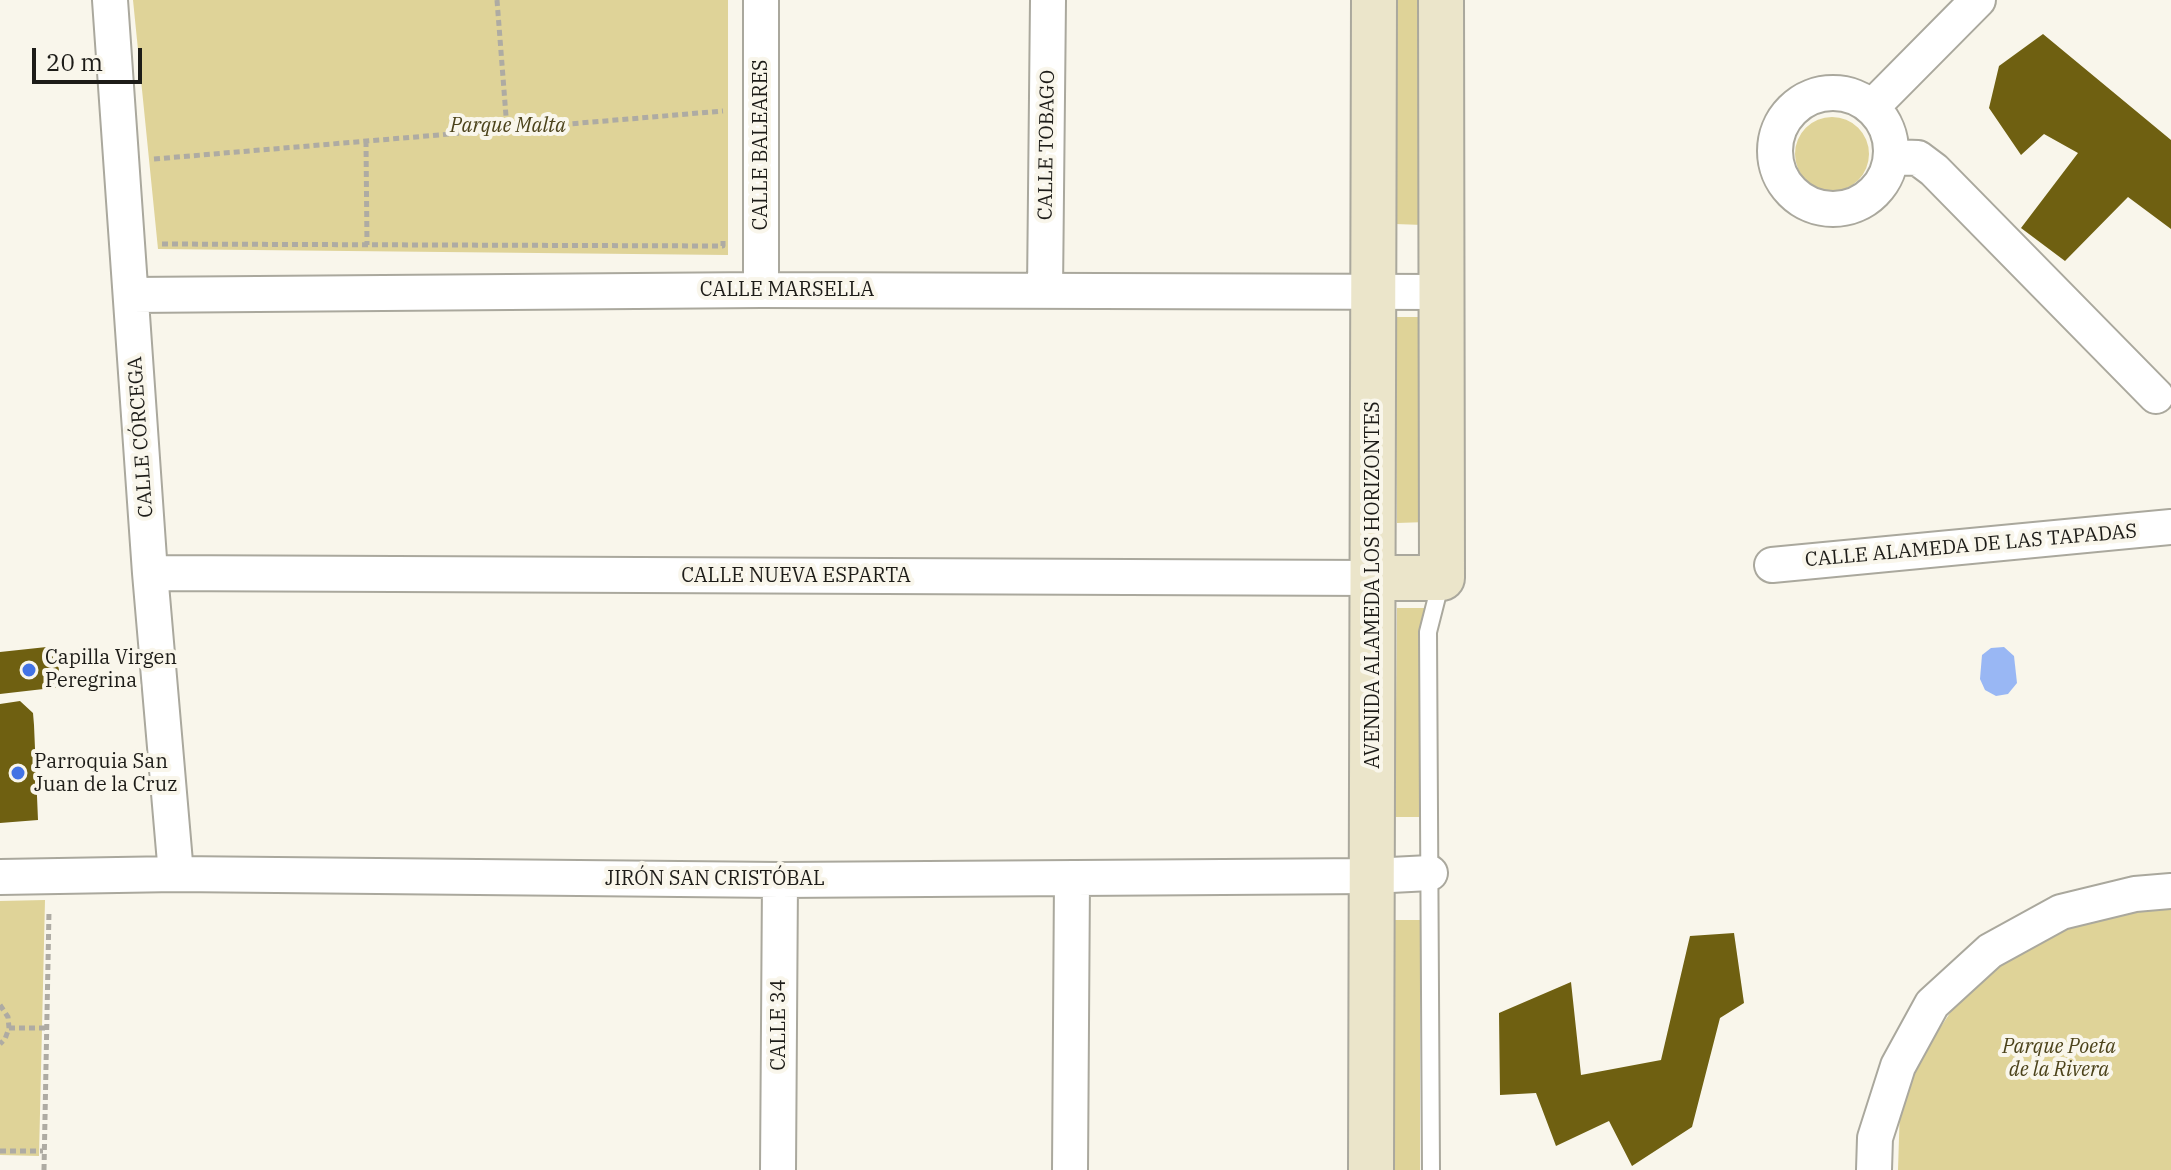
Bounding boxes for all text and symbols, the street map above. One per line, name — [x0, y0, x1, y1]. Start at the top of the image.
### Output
scale bar — [36, 32, 146, 82]
text: 20 m — [46, 46, 103, 78]
street label: CALLE BALEARES — [749, 60, 773, 230]
street label: CALLE TOBAGO — [1034, 70, 1060, 220]
park label: Parque Malta — [450, 114, 566, 138]
street label: CALLE MARSELLA — [700, 278, 874, 302]
street label: CALLE CÓRCEGA — [123, 356, 159, 518]
street label: AVENIDA ALAMEDA LOS HORIZONTES — [1361, 401, 1385, 769]
street label: CALLE ALAMEDA DE LAS TAPADAS — [1804, 520, 2138, 572]
street label: CALLE NUEVA ESPARTA — [681, 564, 911, 588]
place label: Capilla Virgen Peregrina — [45, 646, 177, 693]
marker: Capilla Virgen Peregrina — [20, 661, 38, 679]
place label: Parroquia San Juan de la Cruz — [34, 750, 177, 797]
marker: Parroquia San Juan de la Cruz — [9, 764, 27, 782]
street label: JIRÓN SAN CRISTÓBAL — [605, 867, 825, 891]
street label: CALLE 34 — [767, 979, 791, 1071]
park label: Parque Poeta de la Rivera — [2002, 1035, 2116, 1082]

